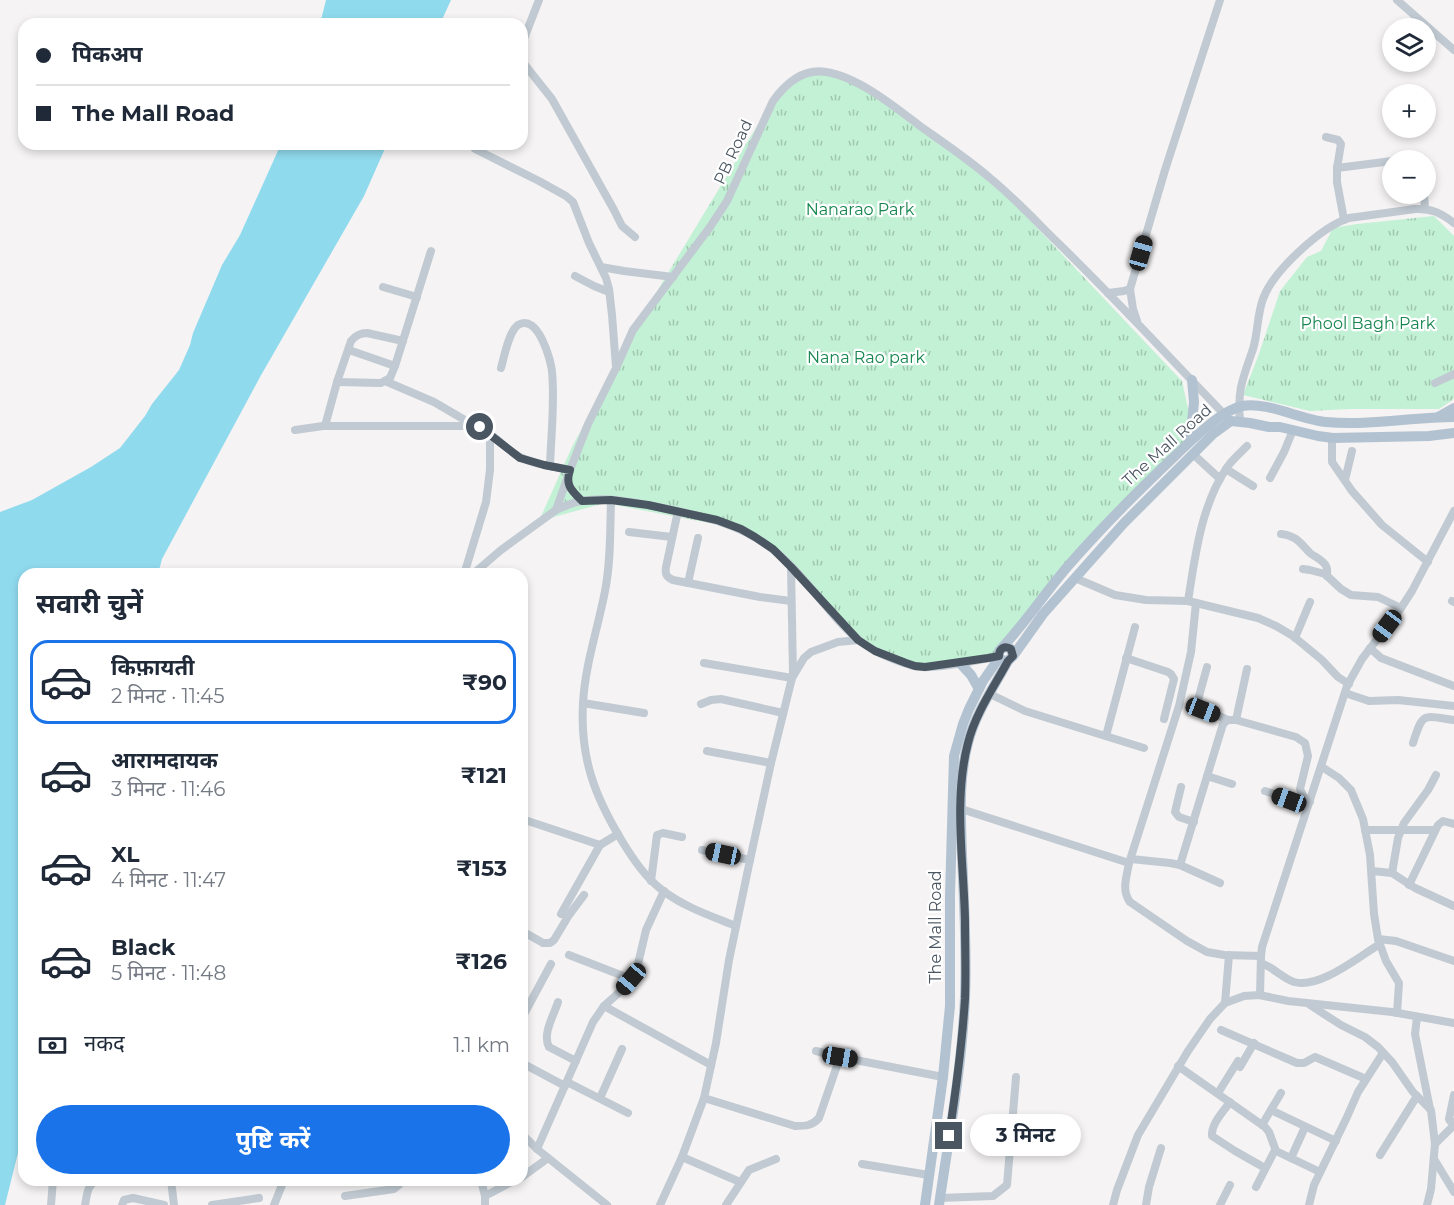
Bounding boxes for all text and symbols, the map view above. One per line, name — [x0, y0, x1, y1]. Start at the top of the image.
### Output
map controls — [1382, 18, 1436, 204]
button: layers — [1382, 18, 1436, 72]
text: पिकअप — [72, 41, 143, 68]
button: + — [1382, 84, 1436, 138]
text: The Mall Road — [72, 100, 234, 127]
street label: PB Road — [710, 117, 756, 187]
button: − — [1382, 150, 1436, 204]
park label: Nanarao Park — [806, 200, 915, 219]
car — [1127, 233, 1155, 273]
park label: Phool Bagh Park — [1301, 314, 1436, 333]
park label: Nana Rao park — [807, 348, 925, 367]
street label: The Mall Road — [1119, 400, 1215, 490]
route start — [466, 413, 493, 440]
text: सवारी चुनें — [36, 587, 143, 620]
car — [1369, 606, 1405, 646]
text: किफ़ायती — [111, 654, 195, 681]
icon: car — [39, 655, 93, 709]
text: ₹90 — [462, 669, 507, 696]
text: 2 मिनट · 11:45 — [111, 684, 225, 708]
car — [1183, 695, 1223, 725]
text: आरामदायक — [111, 747, 218, 774]
icon: car — [39, 748, 93, 802]
text: ₹121 — [461, 762, 507, 789]
text: 3 मिनट · 11:46 — [111, 777, 225, 801]
car — [1269, 785, 1309, 815]
icon: car — [39, 841, 93, 895]
text: XL — [111, 841, 140, 868]
car — [704, 841, 742, 867]
text: ₹153 — [456, 855, 507, 882]
text: 4 मिनट · 11:47 — [111, 868, 226, 892]
street label: The Mall Road — [926, 870, 945, 984]
icon: car — [39, 934, 93, 988]
text: Black — [111, 934, 175, 961]
text: ₹126 — [455, 948, 507, 975]
car — [613, 959, 649, 999]
text: 5 मिनट · 11:48 — [111, 961, 226, 985]
icon: cash — [36, 1029, 69, 1062]
text: नकद — [84, 1030, 125, 1057]
text: 1.1 km — [453, 1033, 510, 1057]
car — [821, 1045, 859, 1069]
button: पुष्टि करें — [36, 1105, 510, 1174]
callout: 3 मिनट — [970, 1115, 1081, 1157]
route end — [935, 1122, 962, 1149]
text: 3 मिनट — [996, 1123, 1055, 1147]

